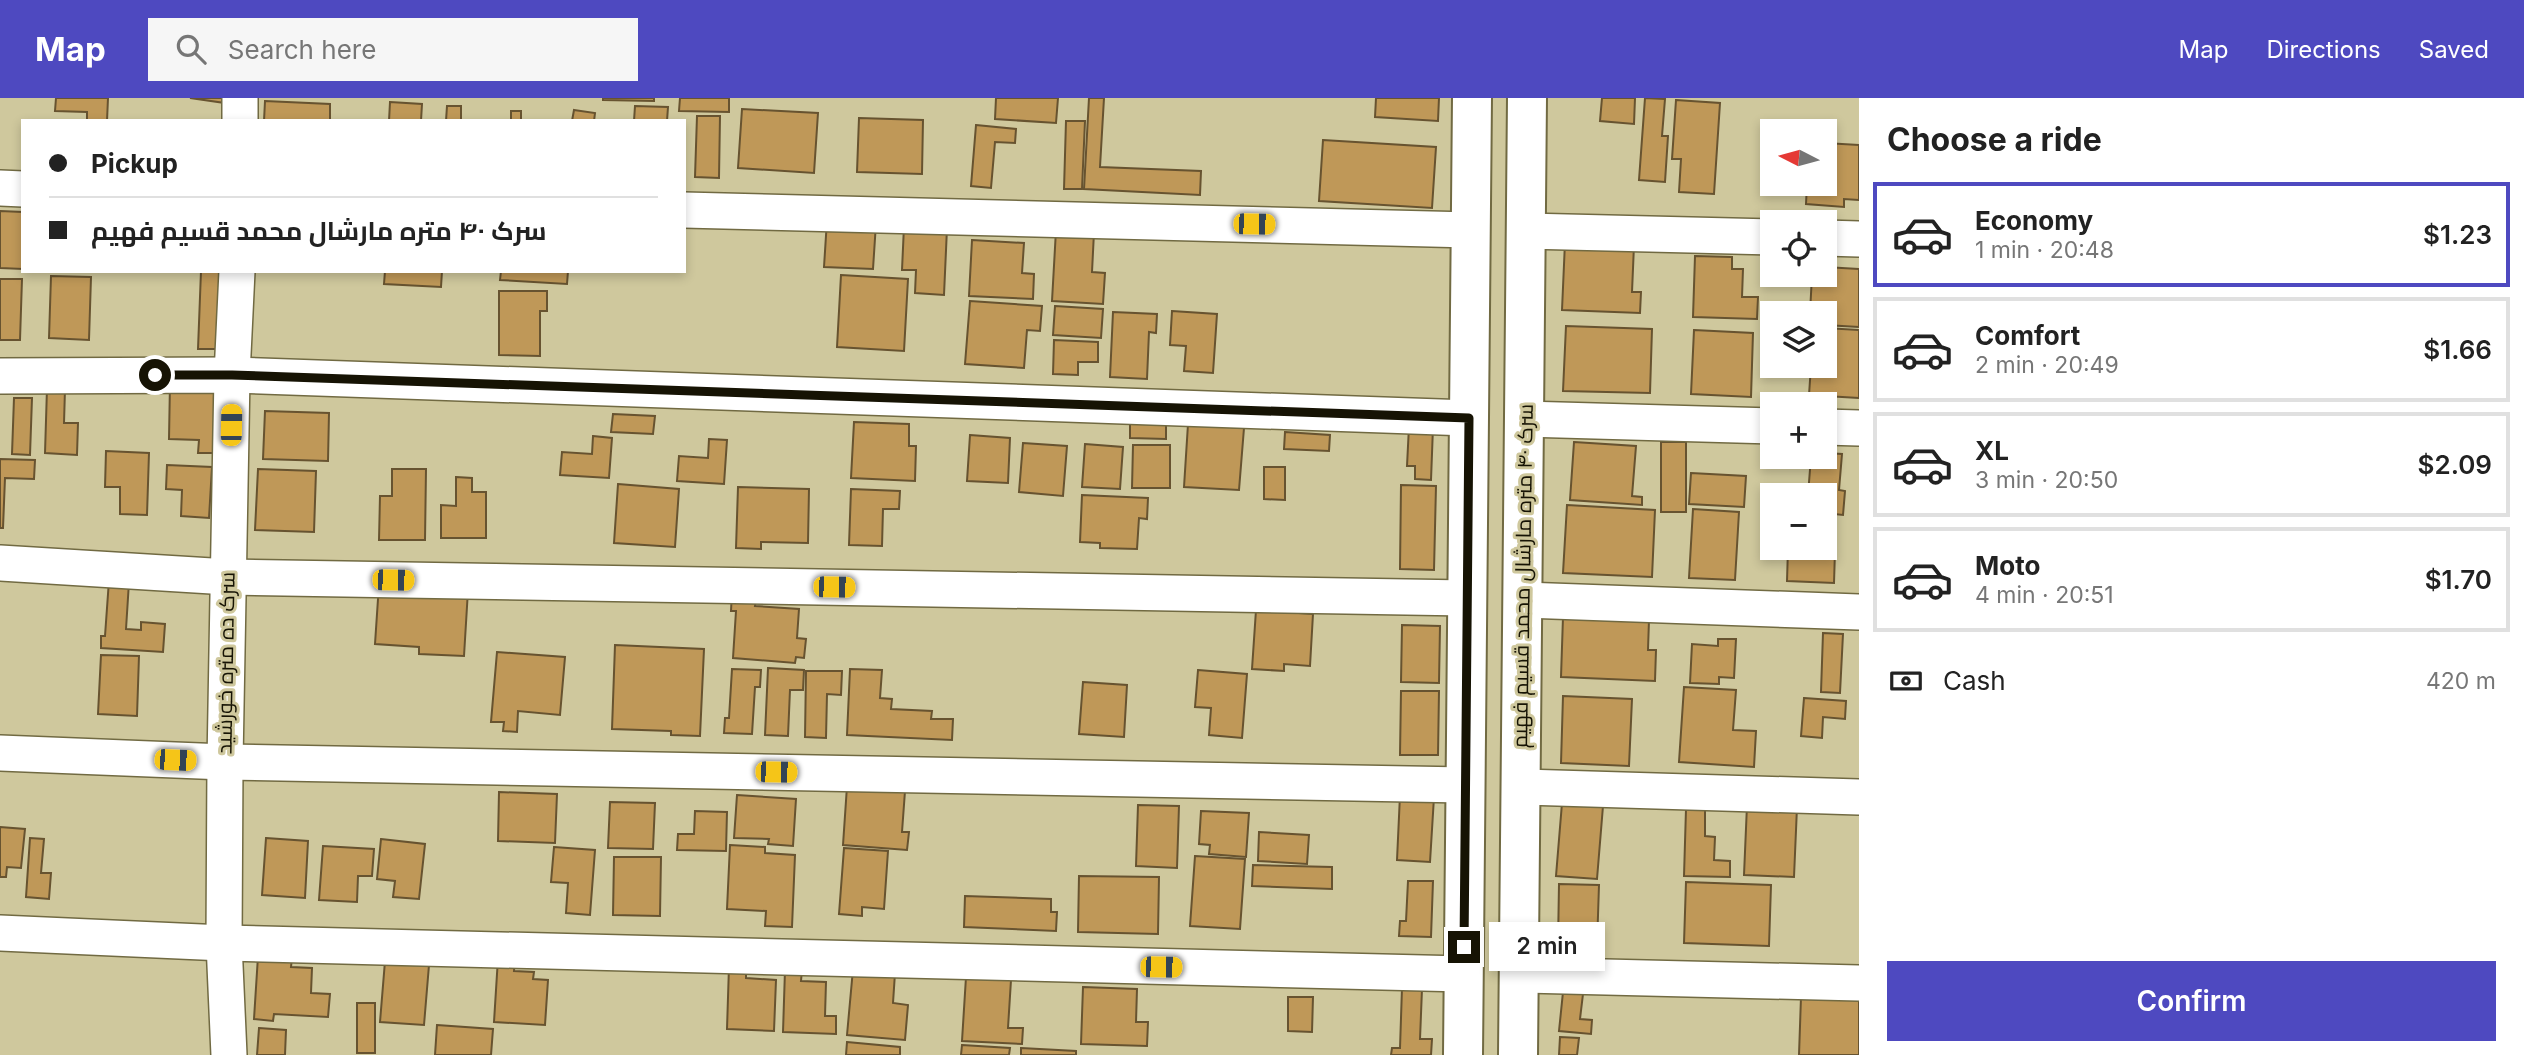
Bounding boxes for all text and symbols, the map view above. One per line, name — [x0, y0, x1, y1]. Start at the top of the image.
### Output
search box — [148, 18, 638, 81]
text: Map — [35, 29, 106, 69]
icon: search — [172, 30, 210, 68]
text: Search here — [228, 34, 376, 65]
text: Map — [2179, 35, 2228, 64]
text: Directions — [2266, 35, 2381, 64]
text: Saved — [2419, 35, 2489, 64]
north arrow — [1760, 119, 1838, 196]
map controls — [1760, 119, 1837, 560]
text: Choose a ride — [1887, 120, 2102, 159]
text: Pickup — [91, 148, 178, 179]
icon: car — [1891, 203, 1954, 266]
text: Economy — [1975, 205, 2093, 236]
button: locate — [1760, 210, 1837, 287]
car — [1233, 213, 1276, 235]
text: سرک ۴۰ متره مارشال محمد قسیم فهیم — [91, 215, 547, 246]
text: $1.23 — [2423, 219, 2492, 250]
text: 1 min · 20:48 — [1975, 236, 2114, 264]
button: layers — [1760, 301, 1837, 378]
icon: car — [1891, 318, 1954, 381]
text: Comfort — [1975, 320, 2080, 351]
text: $1.66 — [2423, 334, 2492, 365]
text: 2 min · 20:49 — [1975, 351, 2119, 379]
route start — [139, 359, 171, 391]
button: + — [1760, 392, 1837, 469]
car — [221, 404, 242, 446]
street label: سرک ۴۰ متره مارشال محمد قسیم فهیم — [1507, 404, 1540, 748]
icon: car — [1891, 433, 1954, 496]
text: XL — [1975, 435, 2009, 466]
text: $2.09 — [2418, 449, 2492, 480]
text: 3 min · 20:50 — [1975, 466, 2118, 494]
button: − — [1760, 483, 1837, 560]
icon: car — [1891, 548, 1954, 611]
text: Moto — [1975, 550, 2040, 581]
text: $1.70 — [2425, 564, 2492, 595]
car — [372, 569, 415, 591]
street label: سرک ده متره خورشید — [211, 572, 240, 754]
car — [813, 576, 856, 598]
text: 4 min · 20:51 — [1975, 581, 2114, 609]
icon: cash — [1887, 662, 1925, 700]
text: Cash — [1943, 665, 2006, 696]
text: 420 m — [2426, 667, 2496, 695]
car — [154, 749, 197, 771]
car — [755, 761, 798, 783]
callout: 2 min — [1488, 922, 1604, 972]
route end — [1448, 931, 1480, 963]
text: 2 min — [1517, 932, 1577, 960]
car — [1140, 956, 1183, 978]
button: Confirm — [1887, 961, 2496, 1041]

